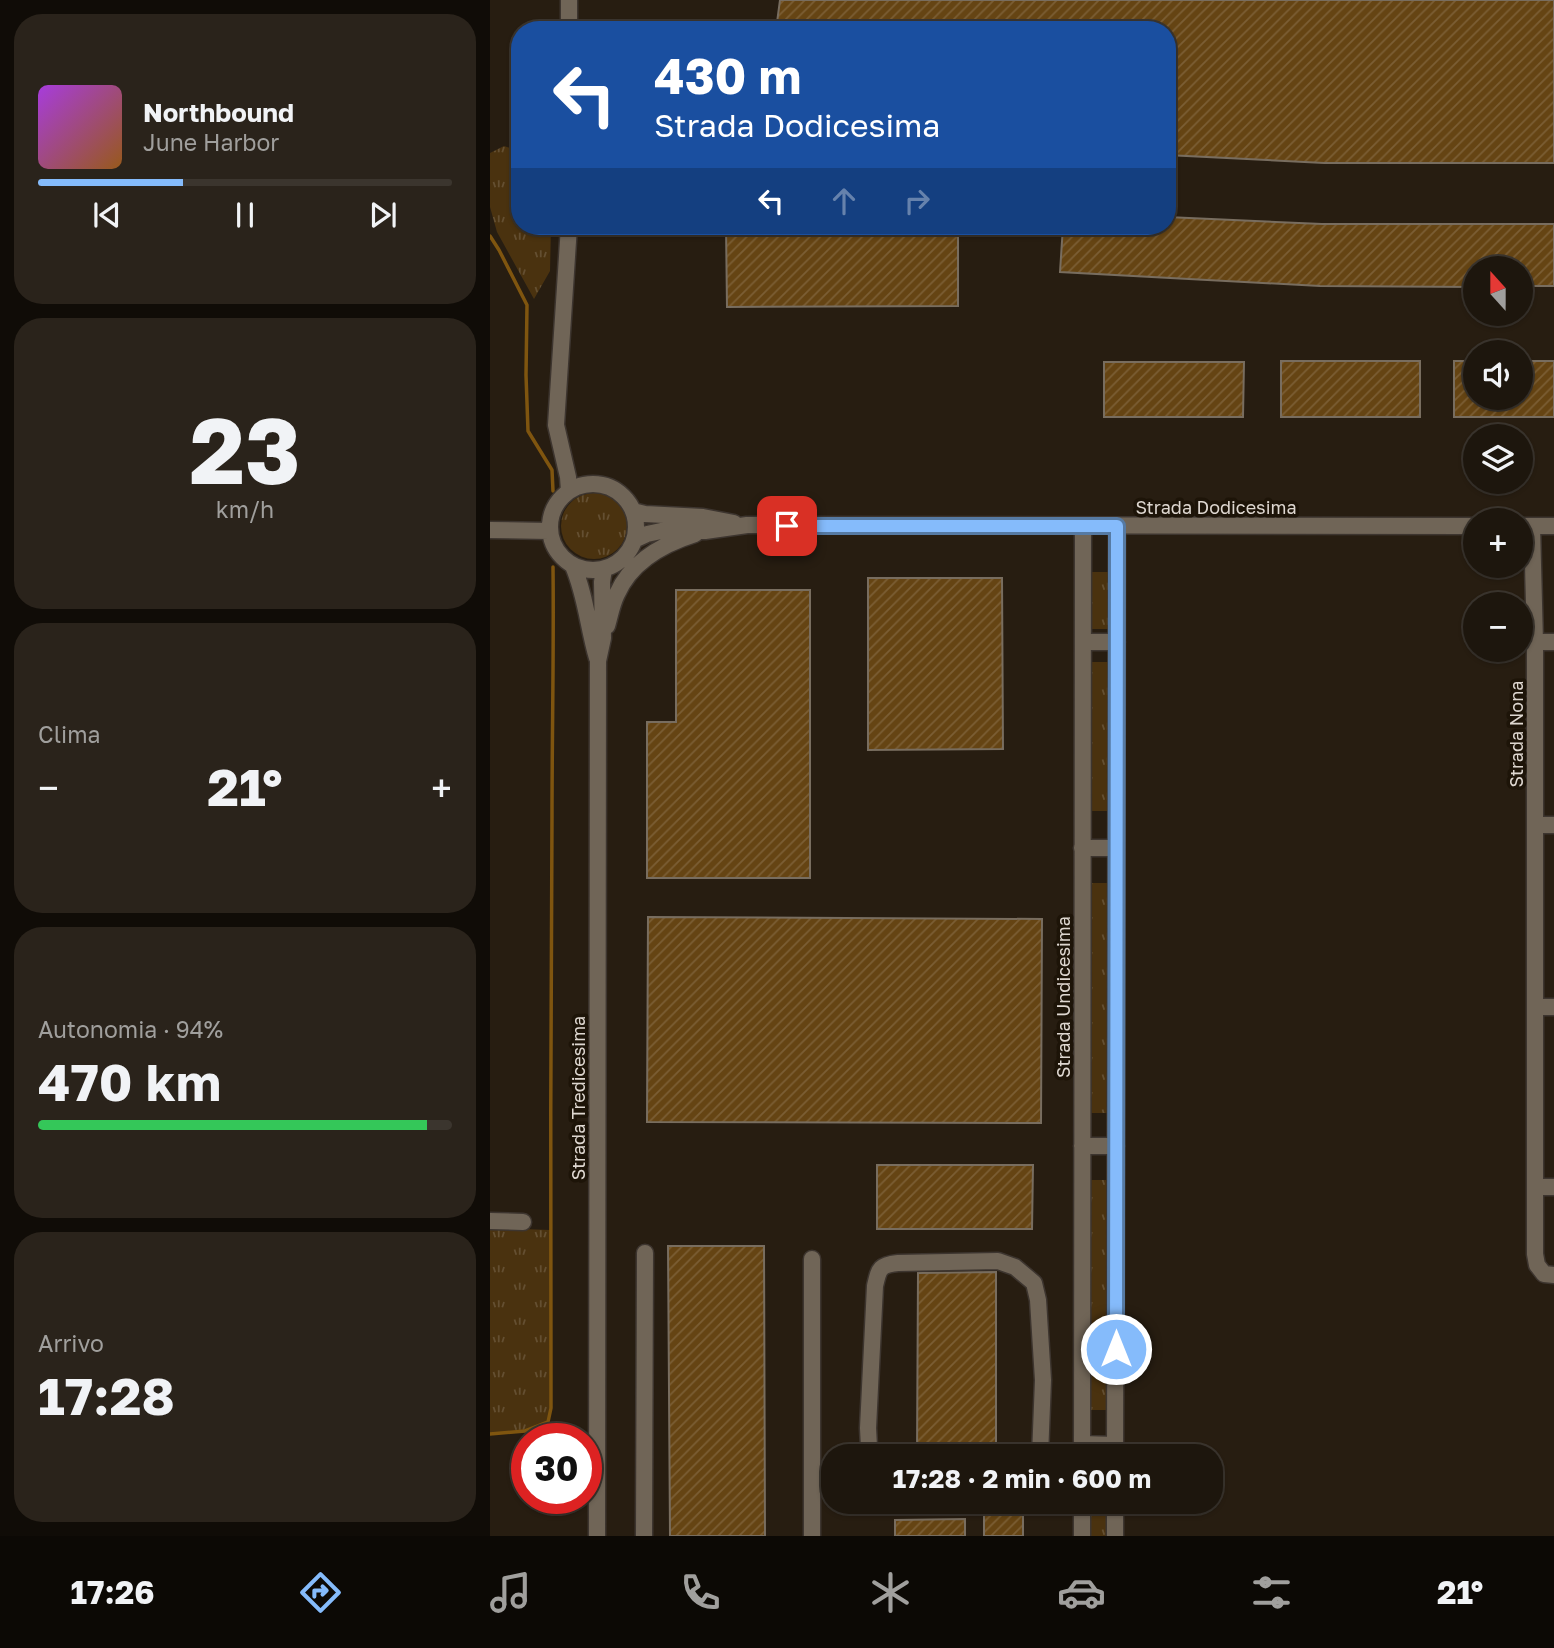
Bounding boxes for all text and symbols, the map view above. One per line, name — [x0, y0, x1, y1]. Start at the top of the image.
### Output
text: 430 m — [654, 46, 802, 105]
icon: left — [539, 49, 630, 140]
text: Northbound — [143, 97, 294, 128]
text: Strada Dodicesima — [654, 106, 940, 144]
text: June Harbor — [143, 128, 279, 156]
icon: left — [752, 182, 790, 220]
icon: ahead — [825, 182, 863, 220]
icon: right — [898, 182, 936, 220]
icon: previous — [88, 196, 126, 234]
icon: pause — [226, 196, 264, 234]
icon: next — [364, 196, 402, 234]
north arrow — [1463, 256, 1533, 326]
map controls — [1463, 256, 1533, 662]
button: sound — [1463, 340, 1533, 410]
text: 23 — [189, 395, 301, 504]
button: layers — [1463, 424, 1533, 494]
text: km/h — [216, 495, 274, 523]
pin — [757, 496, 817, 556]
street label: Strada Dodicesima — [1135, 496, 1297, 518]
icon: arrive — [768, 507, 806, 545]
button: + — [1463, 508, 1533, 578]
button: − — [1463, 592, 1533, 662]
street label: Strada Nona — [1505, 681, 1527, 787]
text: Clima — [38, 720, 101, 748]
text: 21° — [207, 755, 283, 817]
text: − — [38, 765, 59, 810]
text: + — [431, 765, 452, 810]
street label: Strada Undicesima — [1052, 916, 1074, 1078]
text: Autonomia · 94% — [38, 1015, 223, 1043]
street label: Strada Tredicesima — [567, 1016, 589, 1180]
text: 470 km — [38, 1050, 221, 1112]
position arrow — [1079, 1312, 1153, 1386]
text: Arrivo — [38, 1329, 104, 1357]
text: 17:28 — [38, 1364, 175, 1426]
speed limit sign: 30 — [511, 1423, 602, 1514]
text: 17:28 · 2 min · 600 m — [893, 1463, 1151, 1494]
icon: directions — [296, 1568, 345, 1617]
icon: music — [486, 1568, 535, 1617]
icon: phone — [676, 1568, 725, 1617]
icon: climate — [866, 1568, 915, 1617]
icon: car — [1057, 1568, 1106, 1617]
icon: filters — [1247, 1568, 1296, 1617]
text: 17:26 — [71, 1573, 155, 1611]
text: 21° — [1437, 1573, 1483, 1611]

